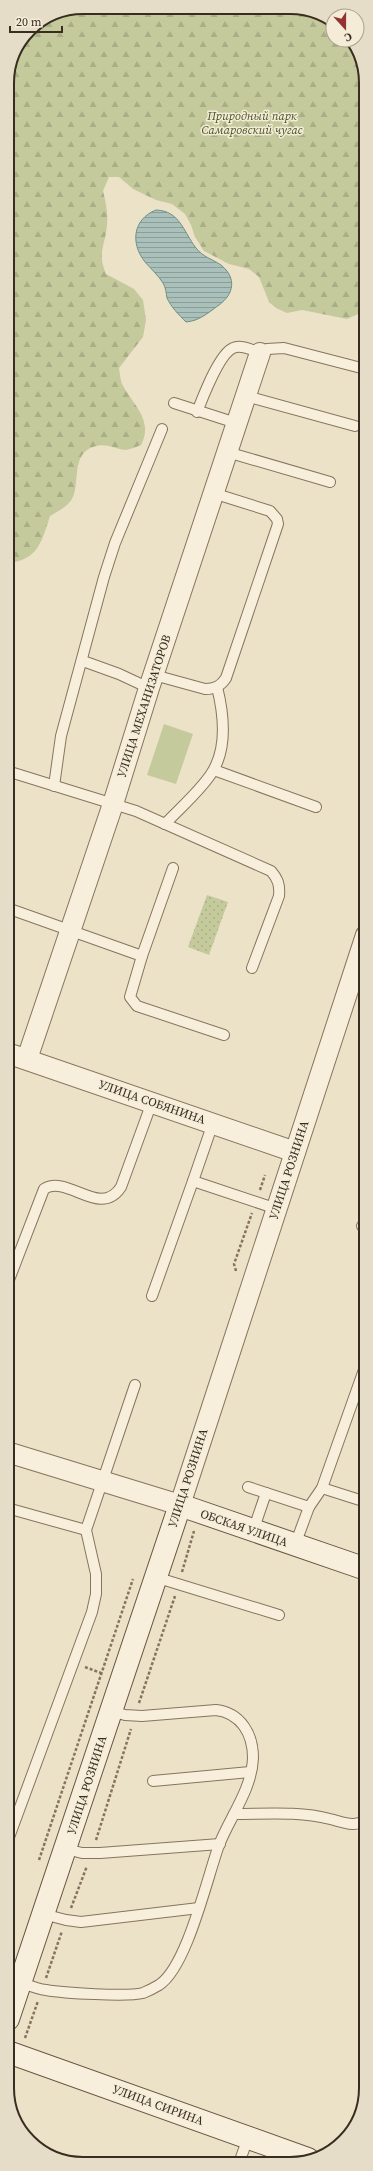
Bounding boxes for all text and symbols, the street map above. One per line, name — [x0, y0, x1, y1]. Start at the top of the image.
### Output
scale bar — [10, 8, 62, 34]
north arrow — [325, 8, 365, 48]
text: 20 m — [16, 14, 42, 30]
text: С — [342, 29, 354, 45]
park label: Природный парк Самаровский чугас — [201, 108, 303, 138]
street label: УЛИЦА МЕХАНИЗАТОРОВ — [113, 632, 175, 779]
street label: УЛИЦА СОБЯНИНА — [96, 1076, 208, 1128]
street label: УЛИЦА РОЗНИНА — [265, 1118, 313, 1222]
street label: УЛИЦА РОЗНИНА — [164, 1426, 212, 1530]
street label: ОБСКАЯ УЛИЦА — [198, 1506, 290, 1550]
street label: УЛИЦА РОЗНИНА — [63, 1733, 111, 1837]
street label: УЛИЦА СИРИНА — [110, 2081, 206, 2129]

